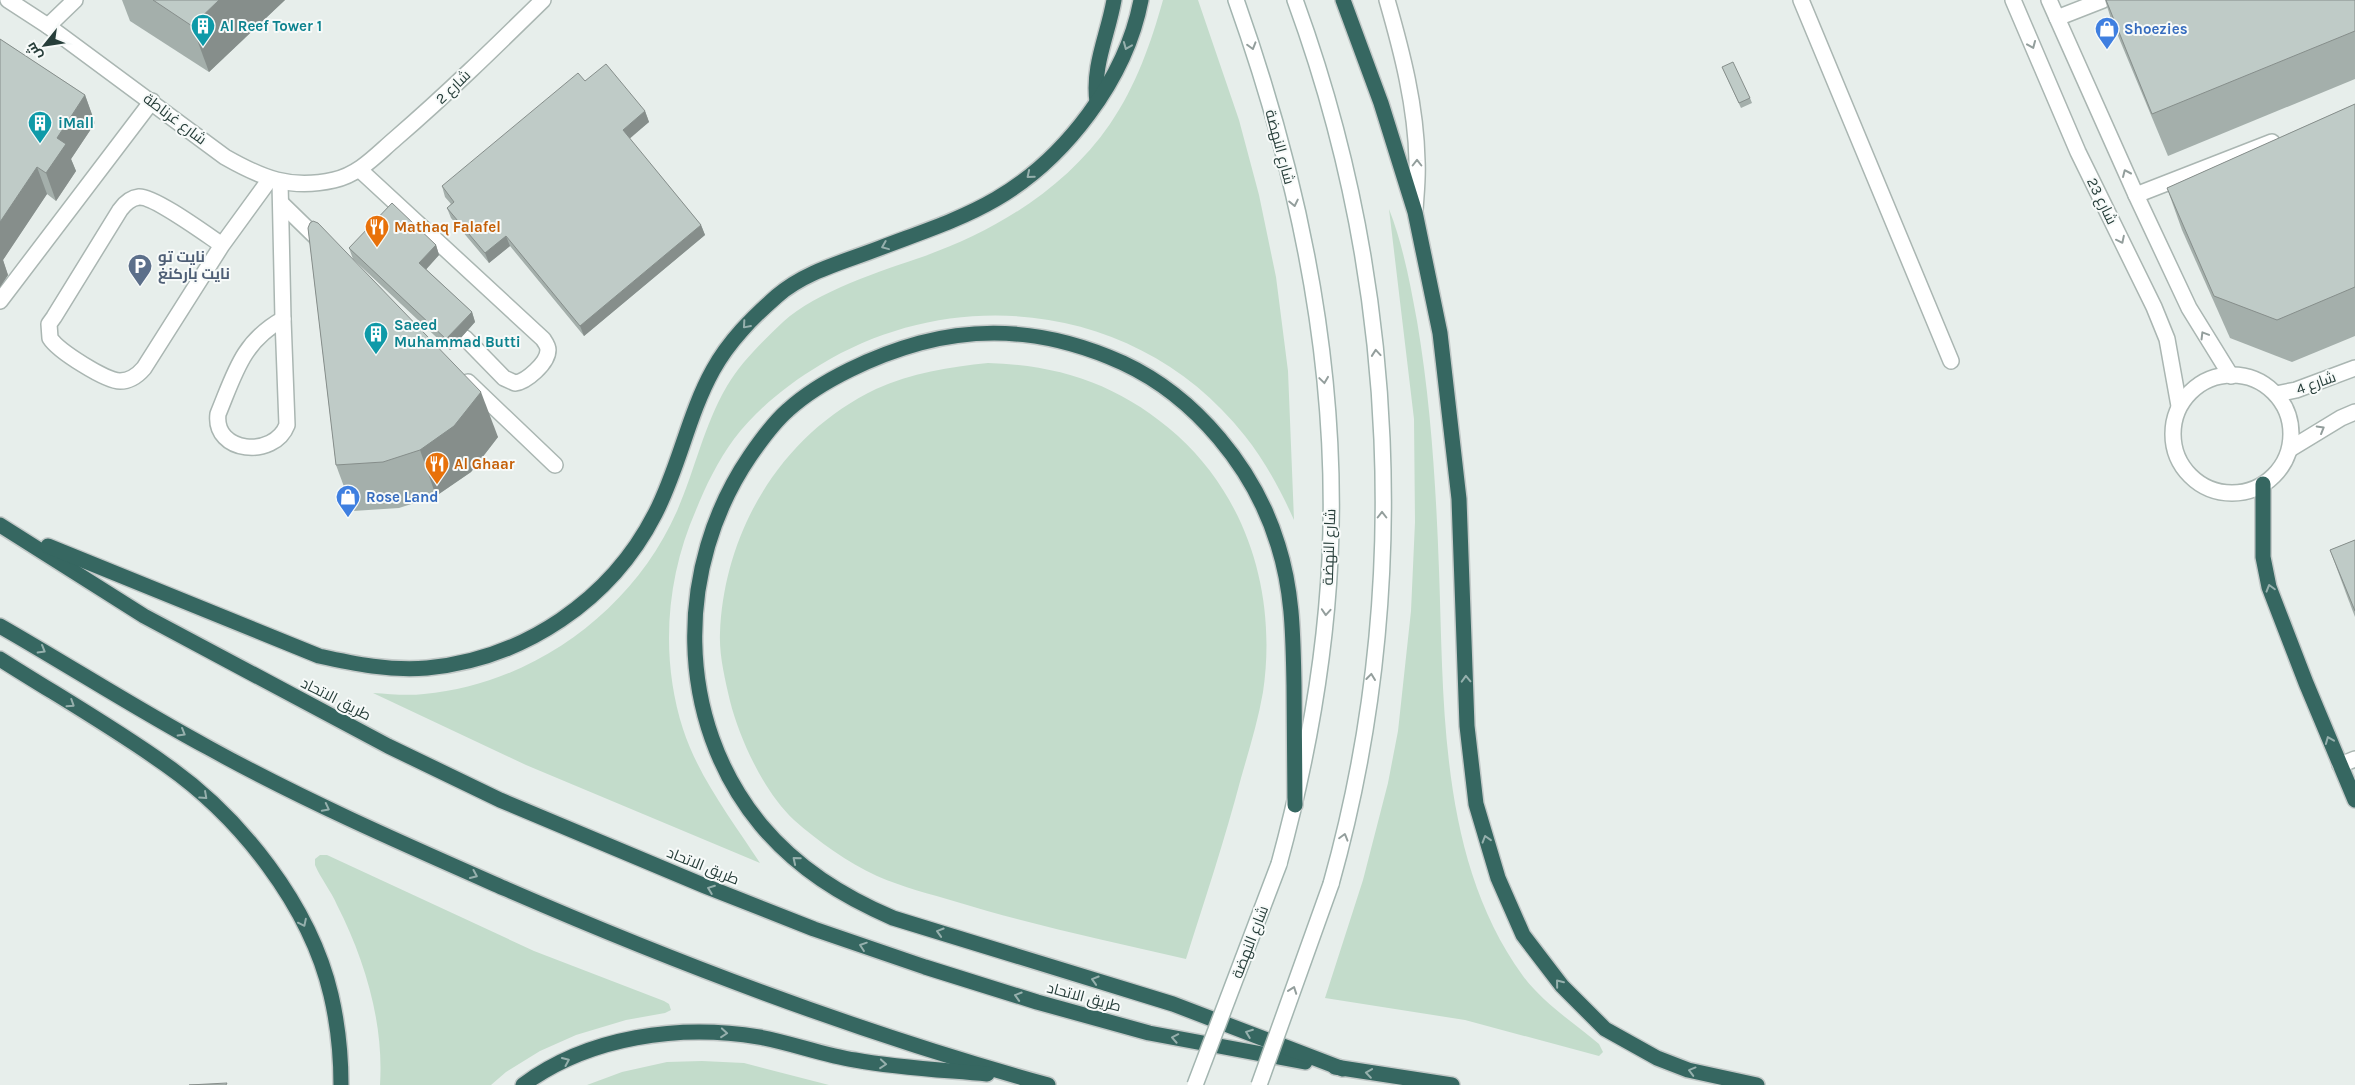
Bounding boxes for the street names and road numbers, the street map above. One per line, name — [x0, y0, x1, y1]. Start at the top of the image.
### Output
street label: شارع 2 — [432, 66, 476, 109]
street label: شارع غرناطة — [139, 89, 210, 150]
street label: شارع النهضة — [1259, 108, 1299, 187]
street label: شارع 23 — [2081, 175, 2121, 228]
street label: شارع 4 — [2294, 368, 2339, 400]
street label: شارع النهضة — [1319, 508, 1341, 586]
street label: طريق الاتحاد — [297, 674, 374, 725]
street label: طريق الاتحاد — [664, 843, 742, 890]
street label: شارع النهضة — [1228, 903, 1274, 982]
street label: طريق الاتحاد — [1045, 978, 1123, 1017]

